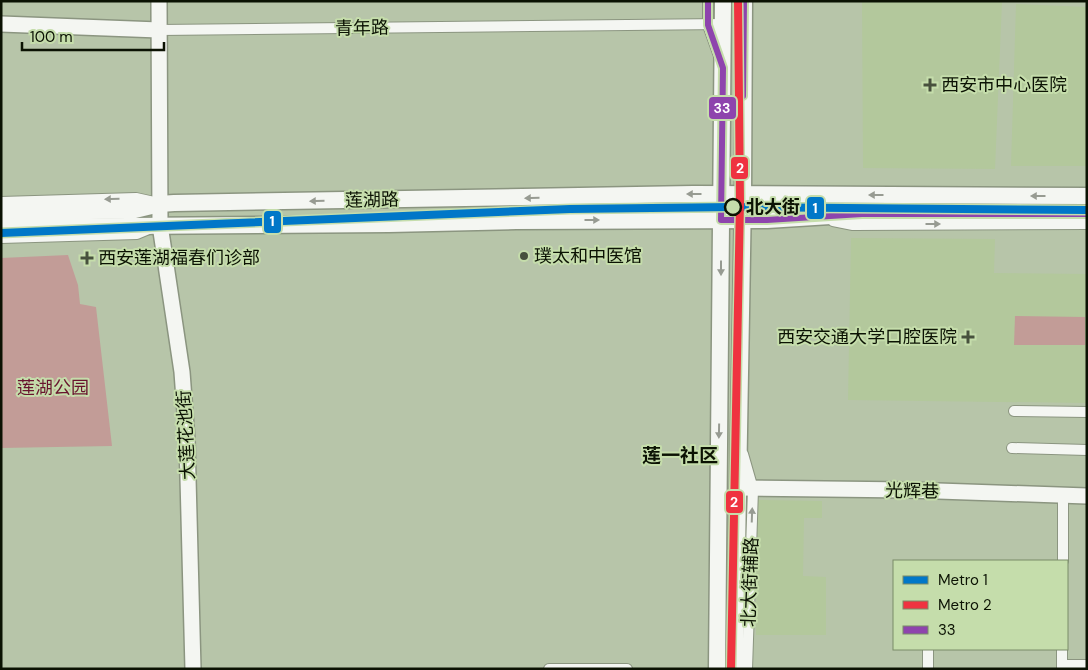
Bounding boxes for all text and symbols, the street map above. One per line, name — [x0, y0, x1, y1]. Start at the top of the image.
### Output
street label: 青年路 — [335, 16, 389, 40]
scale bar — [22, 20, 165, 52]
text: 100 m — [30, 27, 73, 47]
place label: 西安市中心医院 — [941, 73, 1067, 97]
marker: 西安市中心医院 — [923, 78, 937, 92]
line badge: 33 — [708, 96, 737, 120]
text: 33 — [714, 99, 730, 117]
line badge: 2 — [730, 156, 749, 180]
text: 2 — [736, 159, 744, 177]
street label: 莲湖路 — [345, 188, 399, 212]
one-way arrow — [686, 190, 702, 198]
one-way arrow — [867, 191, 883, 199]
one-way arrow — [1030, 192, 1046, 200]
one-way arrow — [523, 194, 539, 202]
one-way arrow — [103, 195, 119, 203]
place label: 北大街 — [746, 195, 800, 219]
line badge: 1 — [806, 196, 825, 220]
one-way arrow — [308, 197, 324, 205]
marker: 北大街 — [724, 198, 742, 216]
text: 1 — [812, 199, 818, 217]
line badge: 1 — [263, 210, 282, 234]
text: 1 — [269, 212, 275, 230]
one-way arrow — [585, 216, 601, 224]
one-way arrow — [925, 220, 941, 228]
place label: 璞太和中医馆 — [534, 244, 642, 268]
place label: 西安莲湖福春们诊部 — [98, 246, 260, 270]
marker: 璞太和中医馆 — [518, 250, 530, 262]
marker: 西安莲湖福春们诊部 — [80, 251, 94, 265]
one-way arrow — [717, 261, 725, 277]
place label: 西安交通大学口腔医院 — [777, 325, 957, 349]
marker: 西安交通大学口腔医院 — [961, 330, 975, 344]
park label: 莲湖公园 — [17, 376, 89, 400]
street label: 大莲花池街 — [172, 389, 200, 481]
one-way arrow — [715, 423, 723, 439]
district label: 莲一社区 — [642, 443, 718, 468]
street label: 光辉巷 — [885, 479, 939, 503]
line badge: 2 — [725, 490, 744, 514]
text: 2 — [730, 493, 738, 511]
one-way arrow — [748, 507, 756, 523]
street label: 北大街辅路 — [736, 537, 764, 627]
legend — [893, 560, 1068, 650]
text: Metro 1 — [938, 570, 988, 590]
text: Metro 2 — [938, 595, 992, 615]
text: 33 — [938, 620, 956, 640]

